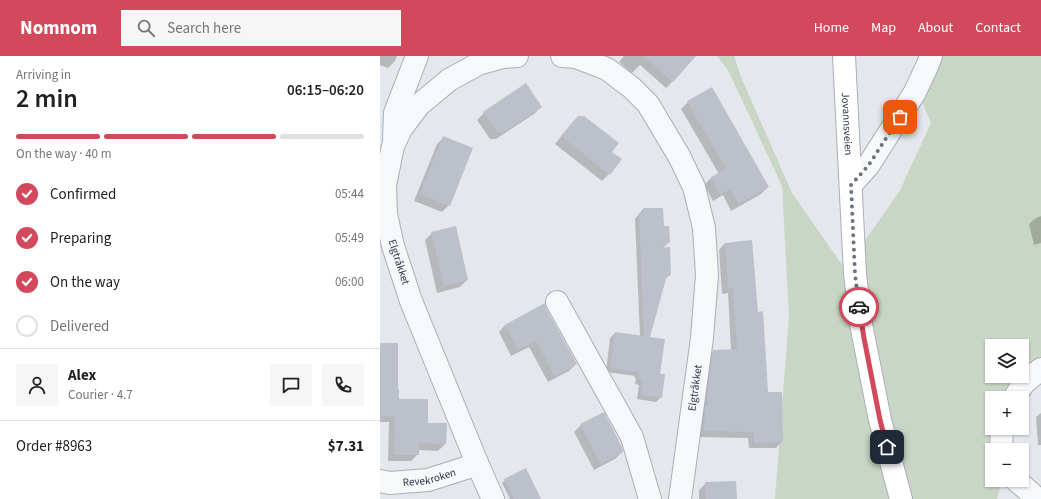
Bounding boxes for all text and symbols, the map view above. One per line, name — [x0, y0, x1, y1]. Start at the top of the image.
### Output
search box — [121, 10, 401, 46]
text: Nomnom — [20, 15, 97, 42]
icon: search — [135, 17, 157, 39]
text: Search here — [167, 18, 241, 39]
text: Home — [814, 18, 849, 38]
text: Map — [871, 18, 896, 38]
text: About — [918, 18, 953, 38]
text: Contact — [975, 18, 1021, 38]
text: Arriving in — [16, 66, 71, 84]
text: 2 min — [16, 80, 78, 117]
text: 06:15–06:20 — [287, 80, 364, 101]
street label: Jovannsveien — [838, 92, 857, 156]
pin — [883, 100, 917, 134]
icon: bag — [889, 106, 911, 128]
text: On the way · 40 m — [16, 145, 111, 163]
icon: check — [16, 183, 38, 205]
text: Confirmed — [50, 184, 116, 205]
text: 05:44 — [335, 185, 364, 203]
icon: check — [16, 227, 38, 249]
text: Preparing — [50, 228, 111, 249]
text: 05:49 — [335, 229, 364, 247]
street label: Elgtråkket — [385, 237, 413, 287]
icon: check — [16, 271, 38, 293]
text: On the way — [50, 272, 120, 293]
text: 06:00 — [335, 273, 364, 291]
courier — [839, 287, 879, 327]
icon: car — [848, 296, 870, 318]
text: Delivered — [50, 316, 109, 337]
map controls — [985, 339, 1029, 487]
button: layers — [985, 339, 1029, 383]
button: person — [16, 364, 58, 406]
button: chat — [270, 364, 312, 406]
button: phone — [322, 364, 364, 406]
street label: Elgtråkket — [684, 364, 706, 412]
text: Alex — [68, 365, 96, 386]
text: Courier · 4.7 — [68, 386, 133, 404]
button: + — [985, 391, 1029, 435]
pin — [870, 430, 904, 464]
text: Order #8963 — [16, 436, 92, 457]
text: $7.31 — [328, 436, 364, 457]
icon: home — [876, 436, 898, 458]
button: − — [985, 443, 1029, 487]
street label: Revekroken — [402, 464, 458, 489]

